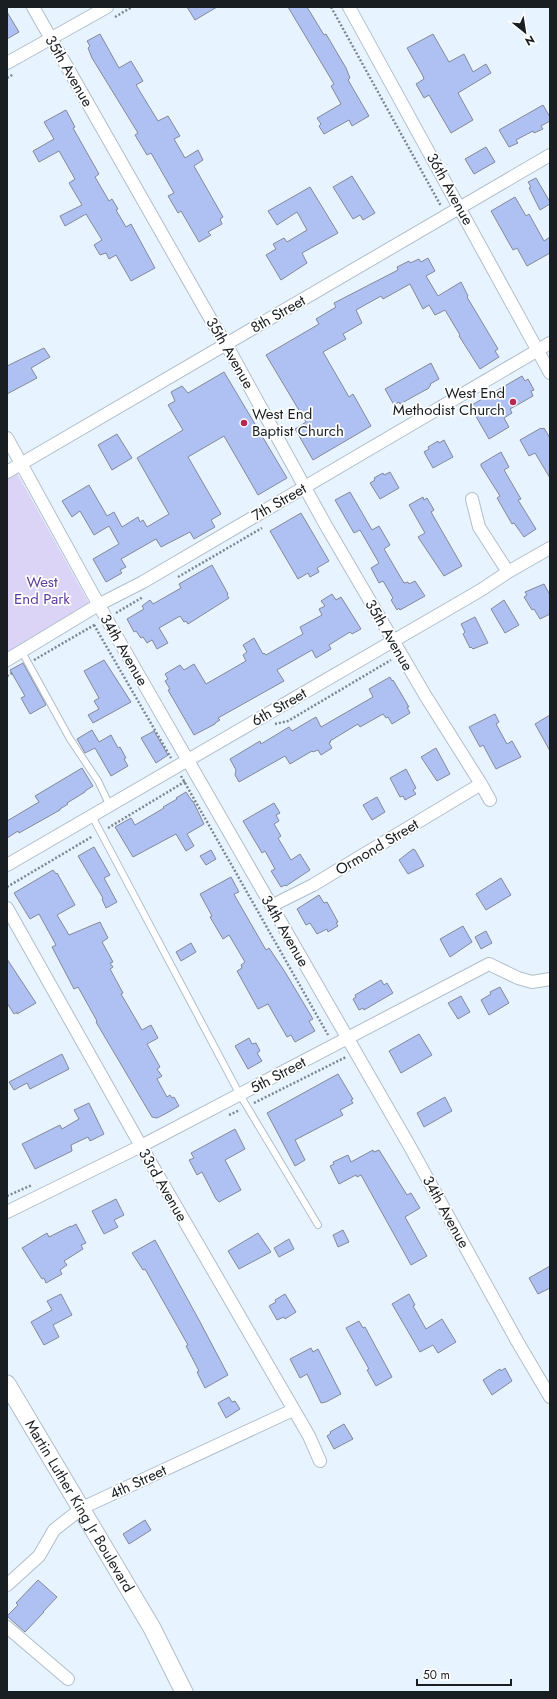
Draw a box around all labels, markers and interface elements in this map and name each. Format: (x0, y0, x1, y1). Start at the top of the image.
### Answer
north arrow (505, 12, 545, 52)
street label: 35th Avenue (40, 31, 98, 111)
text: N (522, 32, 538, 50)
street label: 36th Avenue (421, 149, 479, 229)
street label: 8th Street (247, 289, 310, 339)
street label: 35th Avenue (201, 313, 259, 393)
place label: West End Methodist Church (393, 382, 505, 421)
marker: West End Methodist Church (508, 397, 518, 407)
place label: West End Baptist Church (252, 403, 344, 442)
marker: West End Baptist Church (239, 418, 249, 428)
street label: 7th Street (248, 477, 311, 526)
park label: West End Park (14, 571, 70, 610)
street label: 35th Avenue (360, 595, 418, 675)
street label: 34th Avenue (95, 610, 154, 690)
street label: 6th Street (247, 682, 311, 732)
street label: Ormond Street (331, 813, 423, 881)
street label: 34th Avenue (256, 891, 315, 971)
street label: 5th Street (246, 1051, 310, 1099)
street label: 33rd Avenue (133, 1144, 193, 1226)
street label: 34th Avenue (417, 1172, 475, 1252)
street label: Martin Luther King Jr Boulevard (20, 1416, 139, 1597)
street label: 4th Street (106, 1459, 170, 1505)
scale bar (417, 1661, 511, 1687)
text: 50 m (423, 1666, 450, 1684)

